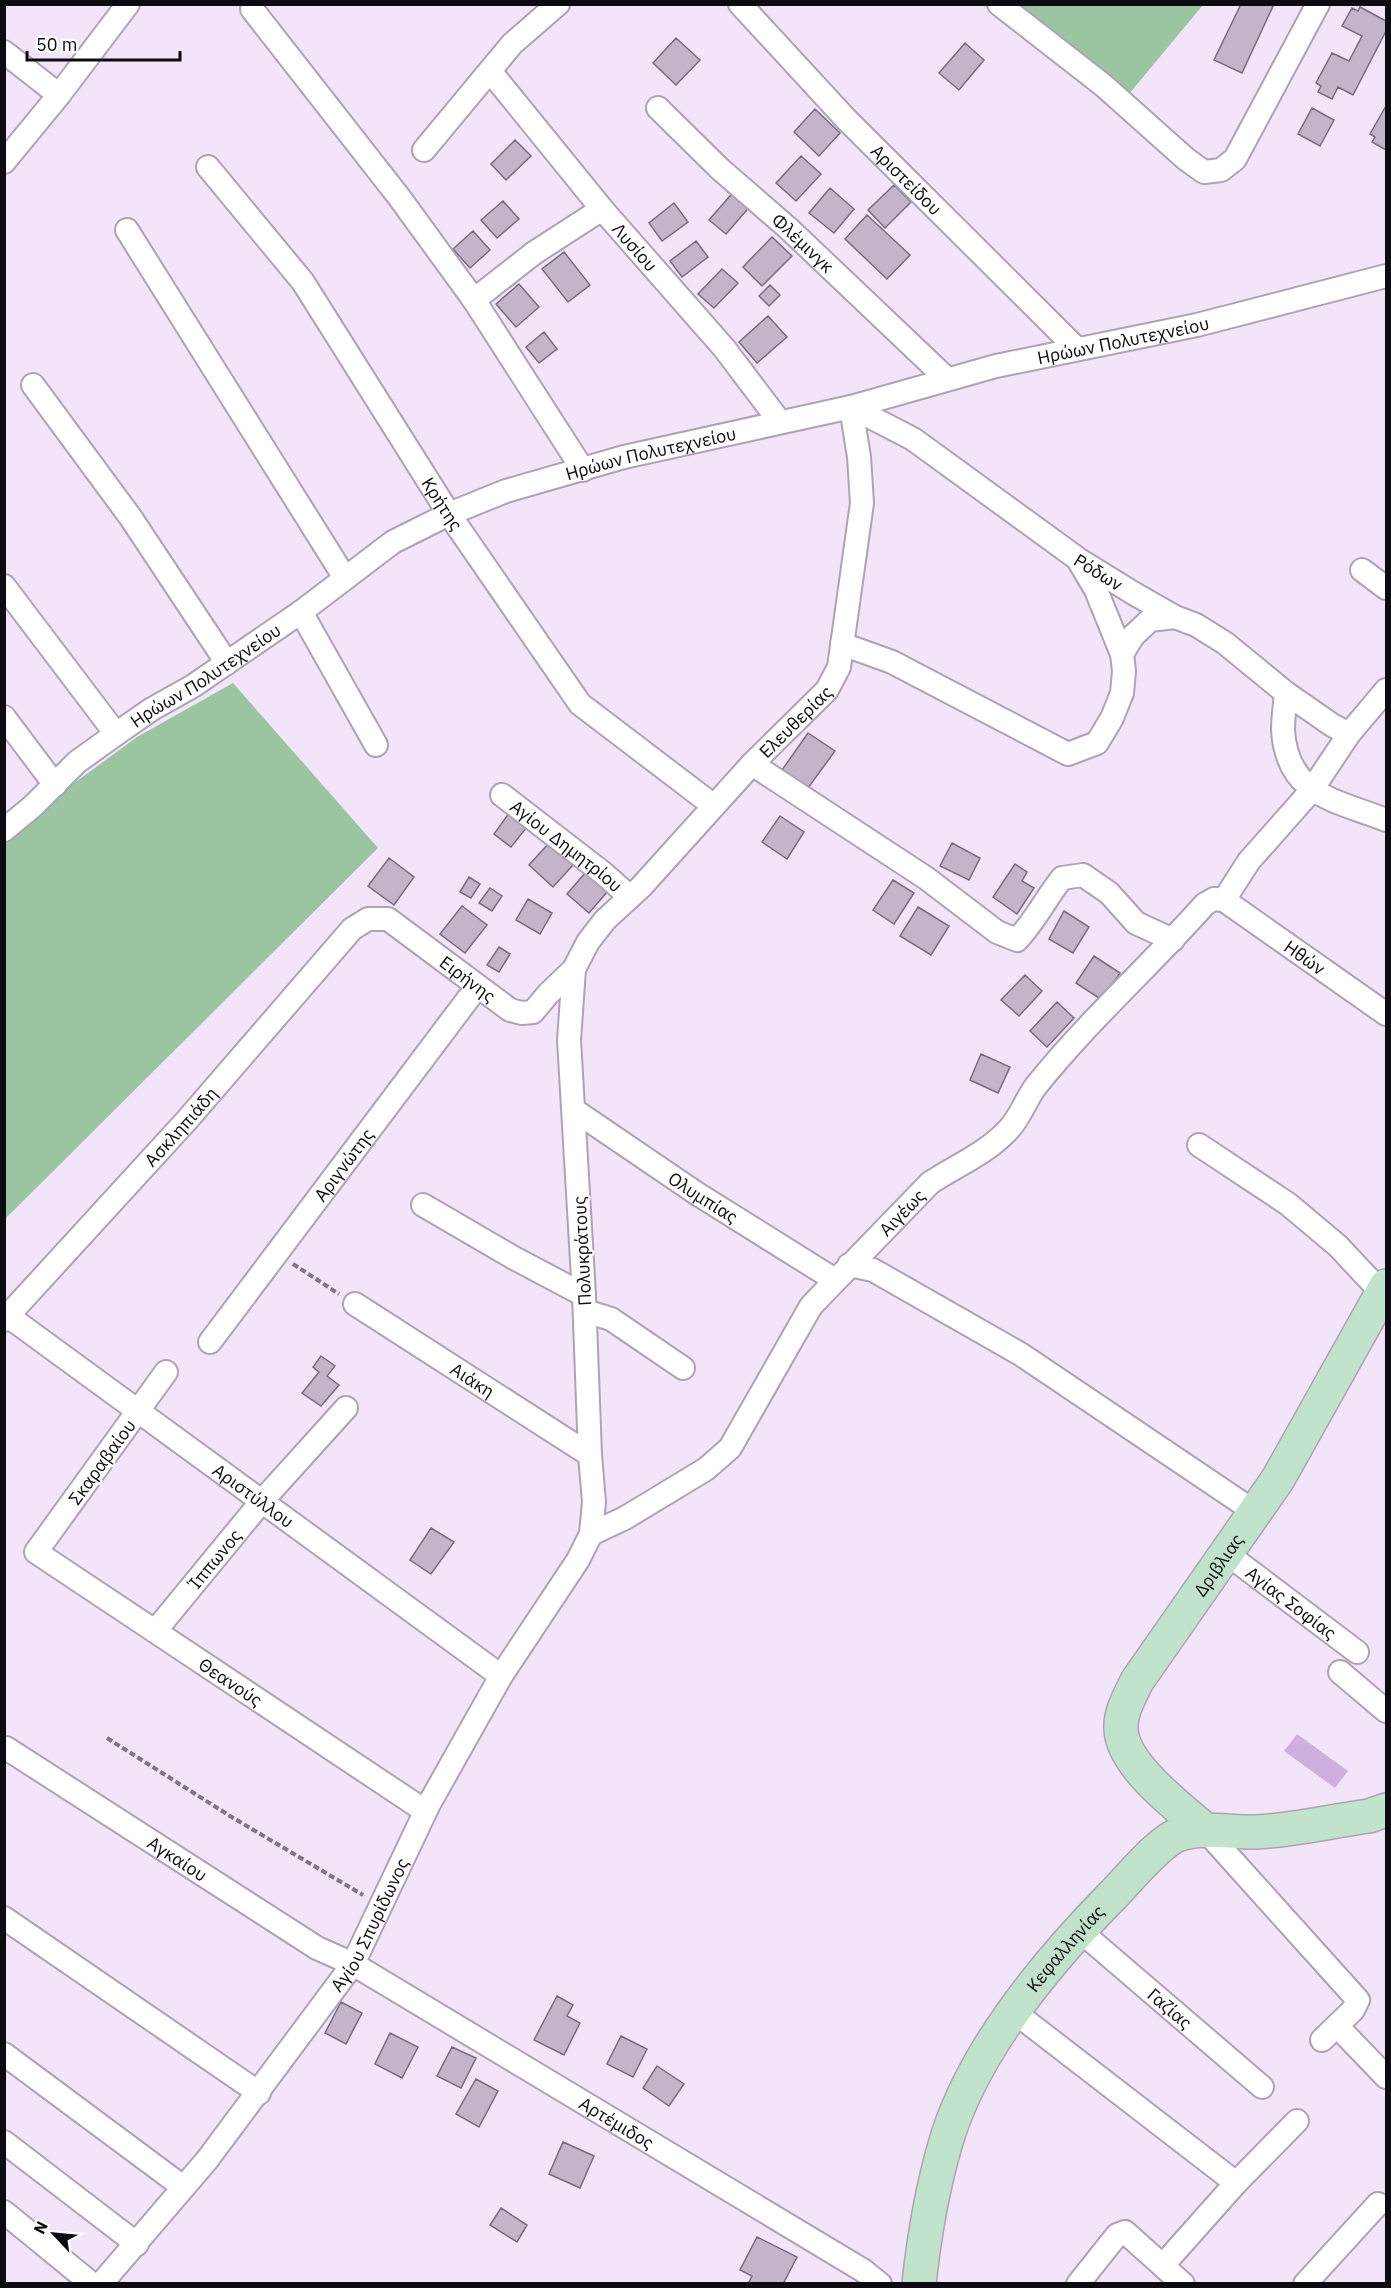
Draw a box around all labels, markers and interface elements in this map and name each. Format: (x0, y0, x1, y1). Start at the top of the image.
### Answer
scale bar (27, 24, 180, 62)
text: 50 m (36, 33, 78, 56)
street label: Αριστείδου (866, 139, 947, 220)
street label: Φλέμινγκ (767, 208, 839, 278)
street label: Λυσίου (608, 218, 663, 276)
street label: Ηρώων Πολυτεχνείου (1035, 311, 1212, 369)
street label: Ηρώων Πολυτεχνείου (563, 421, 738, 485)
street label: Κρήτης (417, 473, 468, 535)
street label: Ρόδων (1070, 548, 1127, 595)
street label: Ηρώων Πολυτεχνείου (126, 618, 285, 732)
street label: Ελευθερίας (754, 680, 837, 762)
street label: Αγίου Δημητρίου (506, 794, 627, 897)
street label: Ηθών (1280, 935, 1330, 979)
street label: Ειρήνης (435, 950, 501, 1007)
street label: Ασκληπιάδη (139, 1082, 222, 1171)
street label: Αριγνώτης (309, 1123, 379, 1206)
street label: Ολυμπίας (664, 1166, 743, 1228)
street label: Αιγέως (874, 1184, 930, 1241)
street label: Πολυκράτους (568, 1195, 596, 1306)
street label: Αιάκη (446, 1357, 499, 1402)
street label: Σκαραβαίου (63, 1415, 141, 1509)
street label: Αριστύλλου (208, 1458, 299, 1533)
street label: Ίππωνος (182, 1524, 246, 1595)
street label: Δριβλιας (1188, 1529, 1248, 1601)
street label: Αγίας Σοφίας (1242, 1561, 1342, 1644)
street label: Θεανούς (195, 1652, 267, 1711)
street label: Αγκαίου (143, 1831, 212, 1886)
street label: Αγίου Σπυρίδωνος (325, 1854, 413, 1996)
street label: Κεφαλληνίας (1021, 1899, 1109, 1996)
street label: Γαζίας (1143, 1983, 1197, 2034)
street label: Αρτέμιδος (575, 2091, 659, 2154)
north arrow (24, 2204, 84, 2264)
text: N (29, 2218, 52, 2237)

